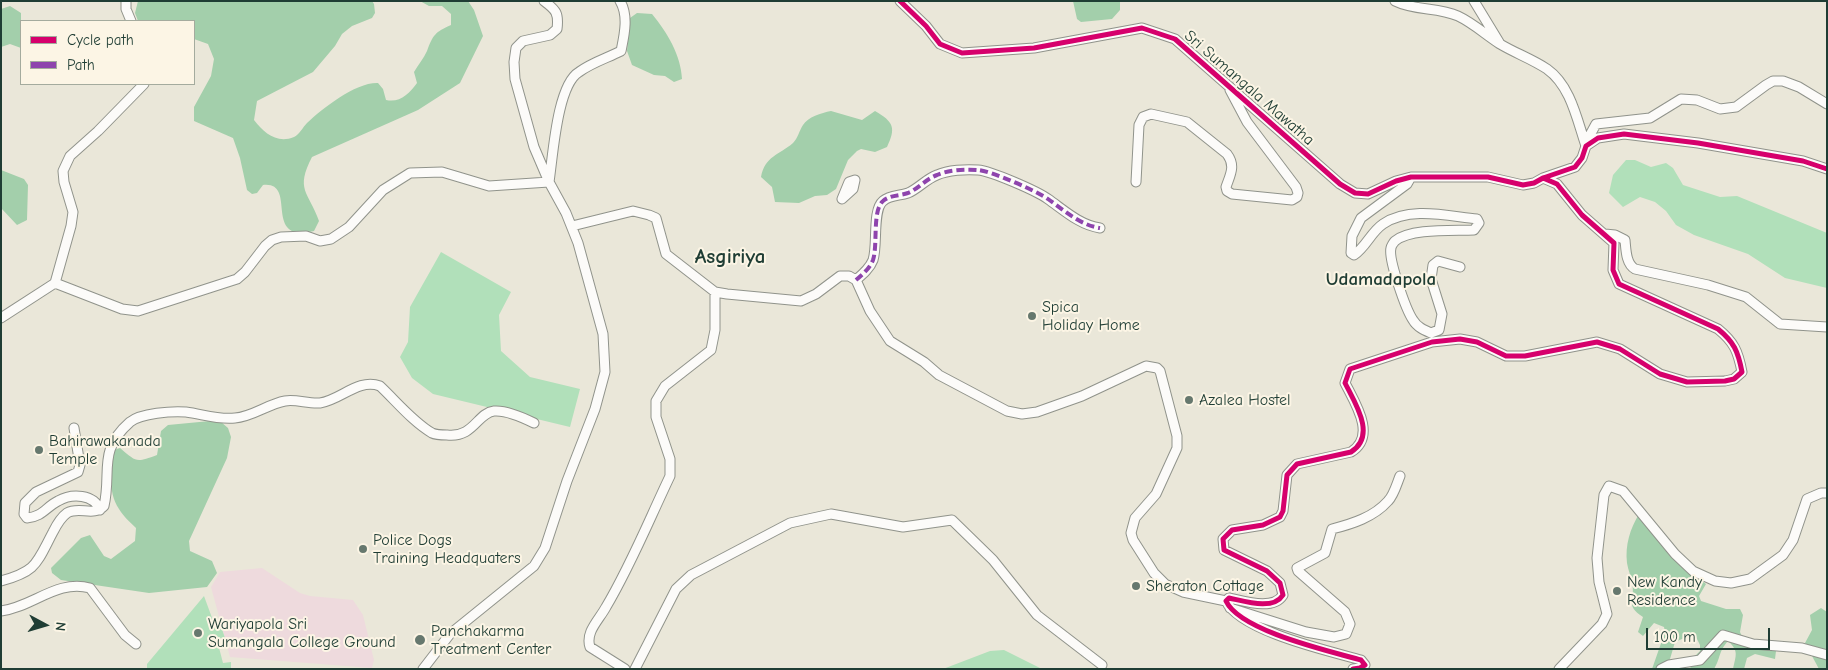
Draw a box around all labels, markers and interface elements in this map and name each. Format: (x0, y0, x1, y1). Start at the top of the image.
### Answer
legend (20, 20, 195, 85)
street label: Sri Sumangala Mawatha (1180, 26, 1318, 150)
text: Cycle path (67, 31, 134, 49)
text: Path (67, 56, 95, 74)
district label: Asgiriya (695, 244, 765, 270)
district label: Udamadapola (1326, 269, 1436, 291)
place label: Spica Holiday Home (1042, 297, 1140, 335)
marker: Spica Holiday Home (1026, 310, 1038, 322)
place label: Azalea Hostel (1199, 390, 1290, 410)
marker: Azalea Hostel (1183, 394, 1195, 406)
place label: Bahirawakanada Temple (49, 431, 161, 469)
marker: Bahirawakanada Temple (33, 444, 45, 456)
place label: Police Dogs Training Headquaters (373, 530, 521, 568)
marker: Police Dogs Training Headquaters (357, 543, 369, 555)
place label: New Kandy Residence (1627, 572, 1702, 610)
place label: Sheraton Cottage (1146, 576, 1264, 596)
marker: Sheraton Cottage (1130, 580, 1142, 592)
marker: New Kandy Residence (1611, 585, 1623, 597)
north arrow (20, 600, 70, 650)
place label: Wariyapola Sri Sumangala College Ground (208, 614, 396, 652)
scale bar (1648, 618, 1772, 650)
text: N (51, 621, 69, 632)
place label: Panchakarma Treatment Center (431, 621, 551, 659)
marker: Wariyapola Sri Sumangala College Ground (192, 627, 204, 639)
text: 100 m (1654, 628, 1696, 646)
marker: Panchakarma Treatment Center (413, 633, 427, 647)

